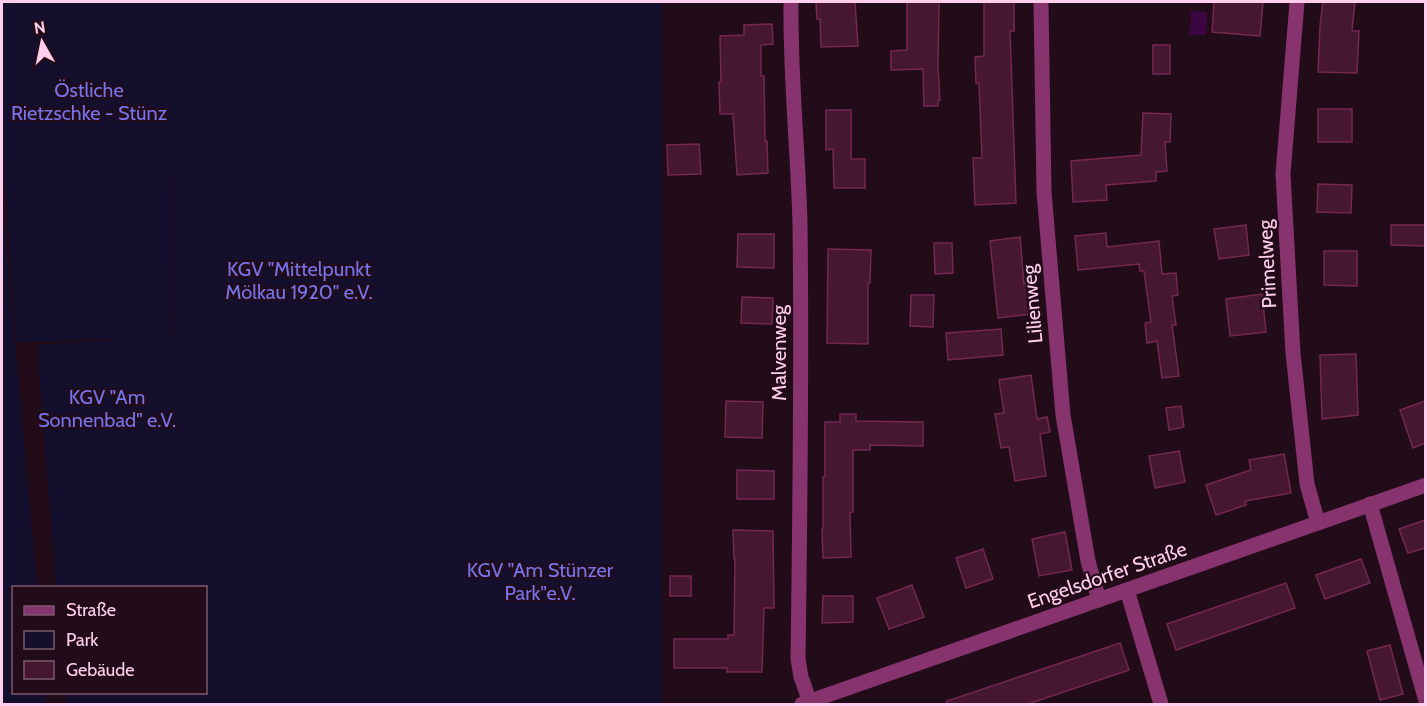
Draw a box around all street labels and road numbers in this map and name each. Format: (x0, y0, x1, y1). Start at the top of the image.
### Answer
street label: Primelweg (1253, 218, 1281, 309)
street label: Lilienweg (1017, 263, 1047, 344)
street label: Malvenweg (767, 304, 791, 401)
street label: Engelsdorfer Straße (1024, 537, 1190, 613)

